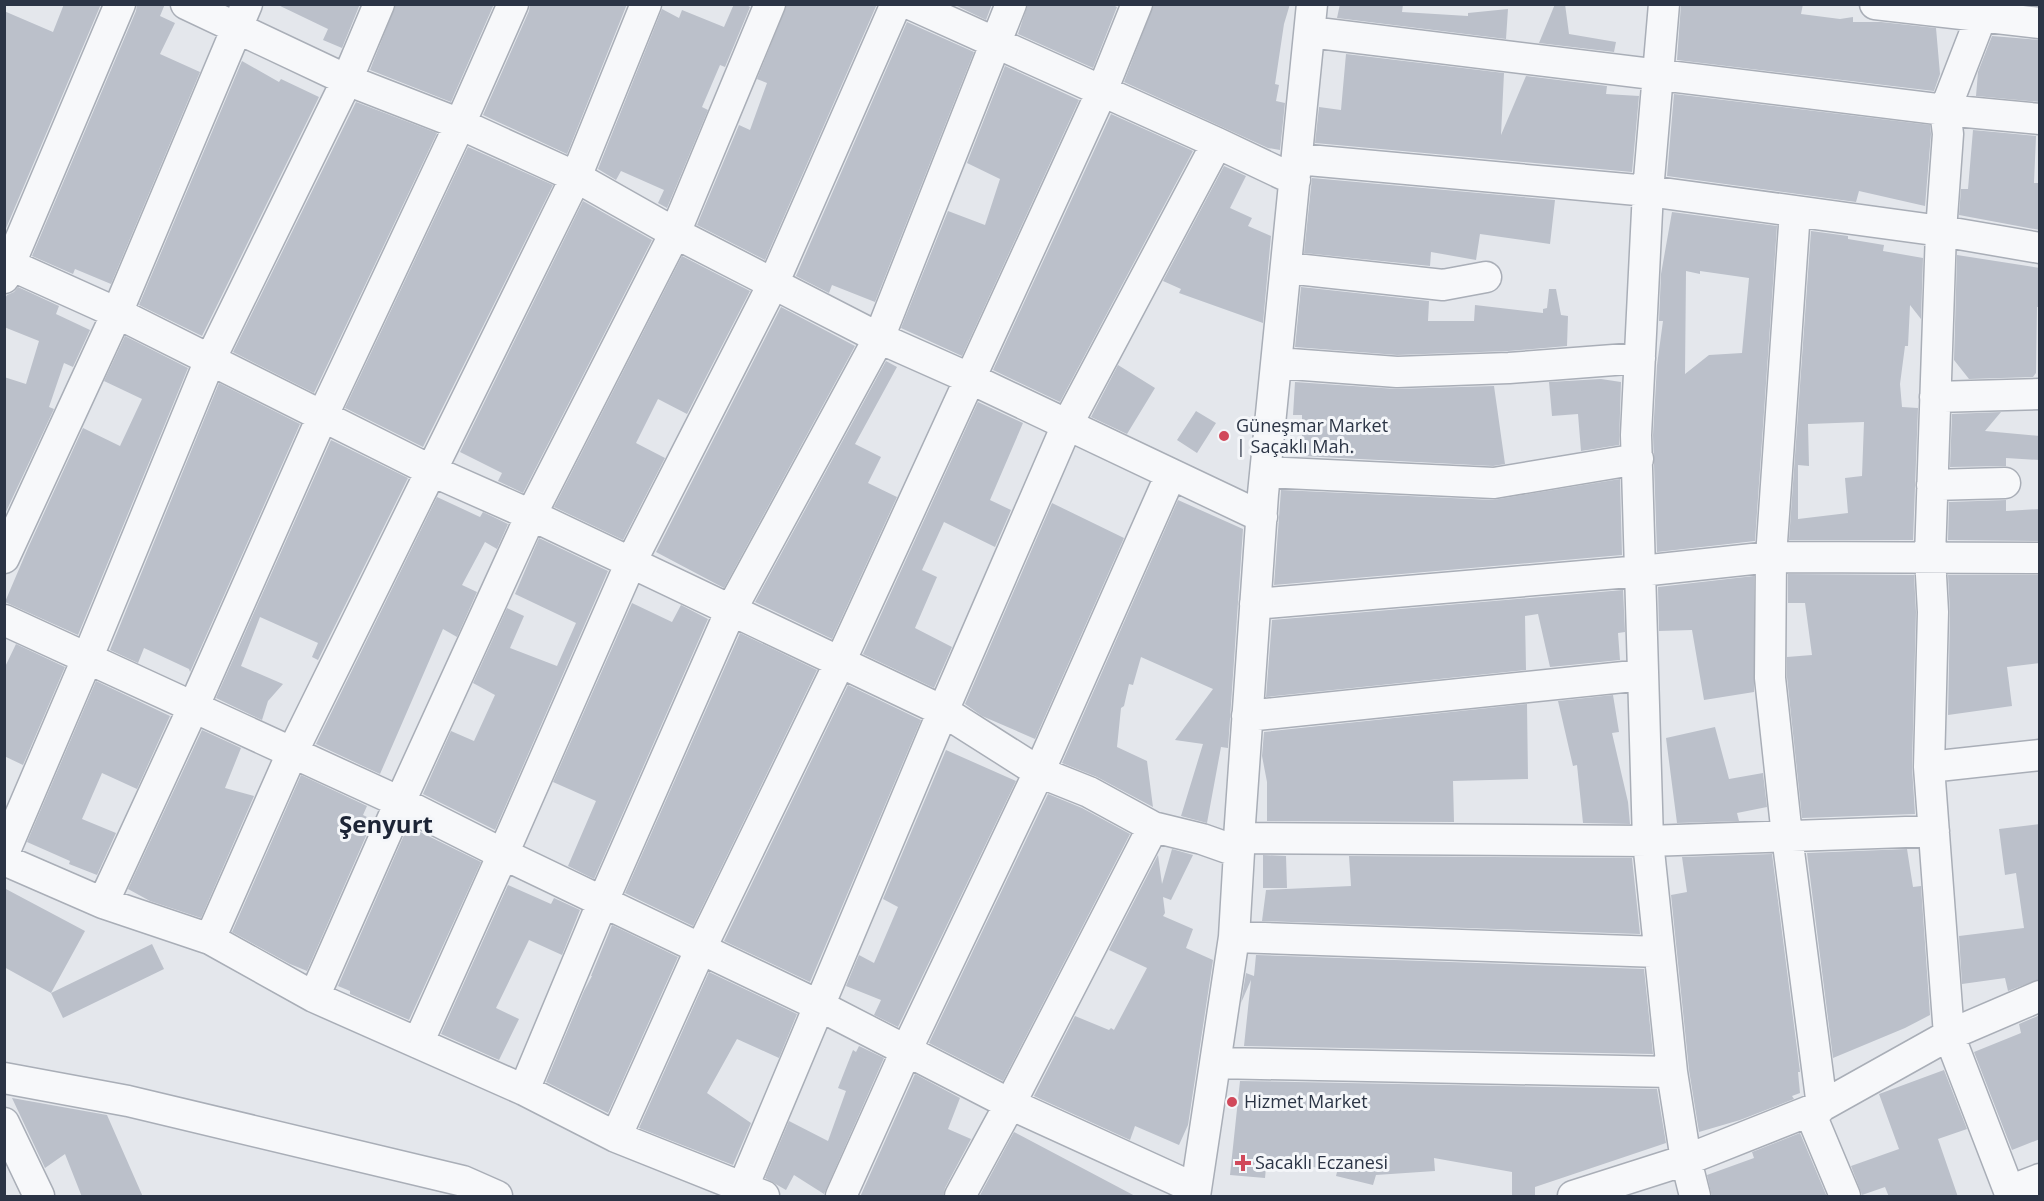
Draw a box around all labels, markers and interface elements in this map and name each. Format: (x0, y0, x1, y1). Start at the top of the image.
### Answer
place label: Güneşmar Market | Saçaklı Mah. (1236, 413, 1388, 458)
marker: Güneşmar Market | Saçaklı Mah. (1217, 429, 1231, 443)
district label: Şenyurt (339, 807, 433, 840)
place label: Hizmet Market (1244, 1089, 1368, 1113)
marker: Hizmet Market (1225, 1095, 1239, 1109)
place label: Sacaklı Eczanesi (1255, 1150, 1388, 1174)
marker: Sacaklı Eczanesi (1236, 1156, 1250, 1170)

